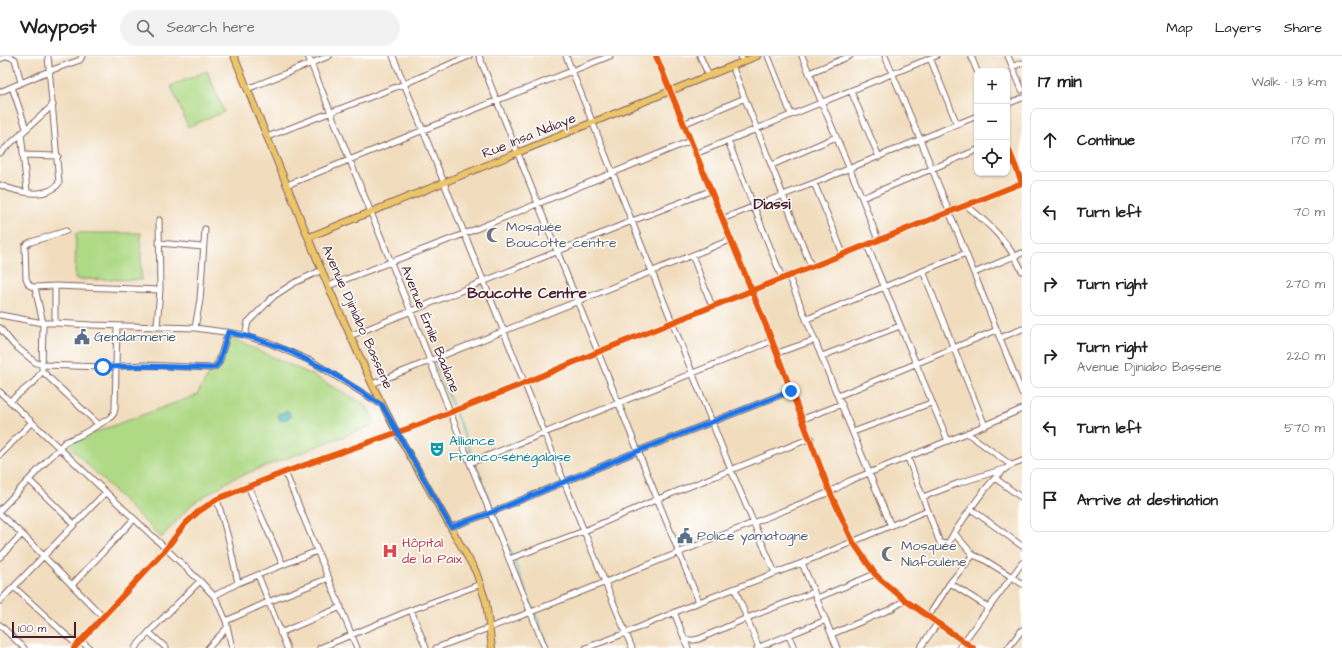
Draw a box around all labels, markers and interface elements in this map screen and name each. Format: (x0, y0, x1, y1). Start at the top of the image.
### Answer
search box (120, 10, 400, 46)
text: Waypost (20, 14, 96, 41)
icon: search (134, 17, 156, 39)
text: Search here (166, 17, 255, 38)
text: Map (1166, 18, 1193, 38)
text: Layers (1215, 18, 1262, 38)
text: Share (1284, 18, 1322, 38)
map controls (974, 68, 1010, 176)
button: + (974, 68, 1010, 104)
text: 17 min (1038, 70, 1082, 94)
text: Walk · 1.3 km (1251, 73, 1326, 91)
button: − (974, 104, 1010, 140)
street label: Rue Insa Ndiaye (479, 108, 579, 164)
icon: ahead (1039, 129, 1061, 151)
text: Continue (1077, 130, 1135, 151)
text: 170 m (1292, 131, 1325, 149)
button: locate (974, 140, 1010, 176)
district label: Diassi (754, 194, 791, 215)
icon: left (1039, 201, 1061, 223)
text: Turn left (1077, 202, 1141, 223)
text: 70 m (1293, 203, 1325, 221)
place label: Mosquée Boucotte centre (506, 217, 617, 253)
mosque icon: Mosquée Boucotte centre (485, 226, 503, 244)
street label: Avenue Djiniabo Bassene (316, 242, 398, 393)
street label: Avenue Émile Badiane (395, 262, 465, 396)
icon: right (1039, 273, 1061, 295)
text: Turn right (1077, 274, 1148, 295)
text: 270 m (1286, 275, 1325, 293)
district label: Boucotte Centre (467, 283, 587, 304)
place label: Gendarmerie (94, 327, 177, 347)
public building icon: Gendarmerie (73, 328, 91, 346)
text: Turn right (1077, 337, 1148, 358)
icon: right (1039, 345, 1061, 367)
text: 220 m (1287, 347, 1325, 365)
route start (94, 358, 112, 376)
text: Avenue Djiniabo Bassene (1077, 358, 1222, 376)
route end (782, 382, 800, 400)
icon: left (1039, 417, 1061, 439)
text: Turn left (1077, 418, 1141, 439)
text: 570 m (1284, 419, 1325, 437)
place label: Alliance Franco-sénégalaise (449, 431, 572, 467)
theatre icon: Alliance Franco-sénégalaise (428, 440, 446, 458)
icon: arrive (1039, 489, 1061, 511)
text: Arrive at destination (1077, 490, 1218, 511)
place label: Police yamatogne (697, 526, 809, 546)
public building icon: Police yamatogne (676, 527, 694, 545)
place label: Hôpital de la Paix (402, 533, 462, 569)
place label: Mosquée Niafoulène (901, 536, 967, 572)
hospital icon: Hôpital de la Paix (381, 542, 399, 560)
mosque icon: Mosquée Niafoulène (880, 545, 898, 563)
scale bar (12, 620, 76, 639)
text: 100 m (18, 621, 46, 636)

